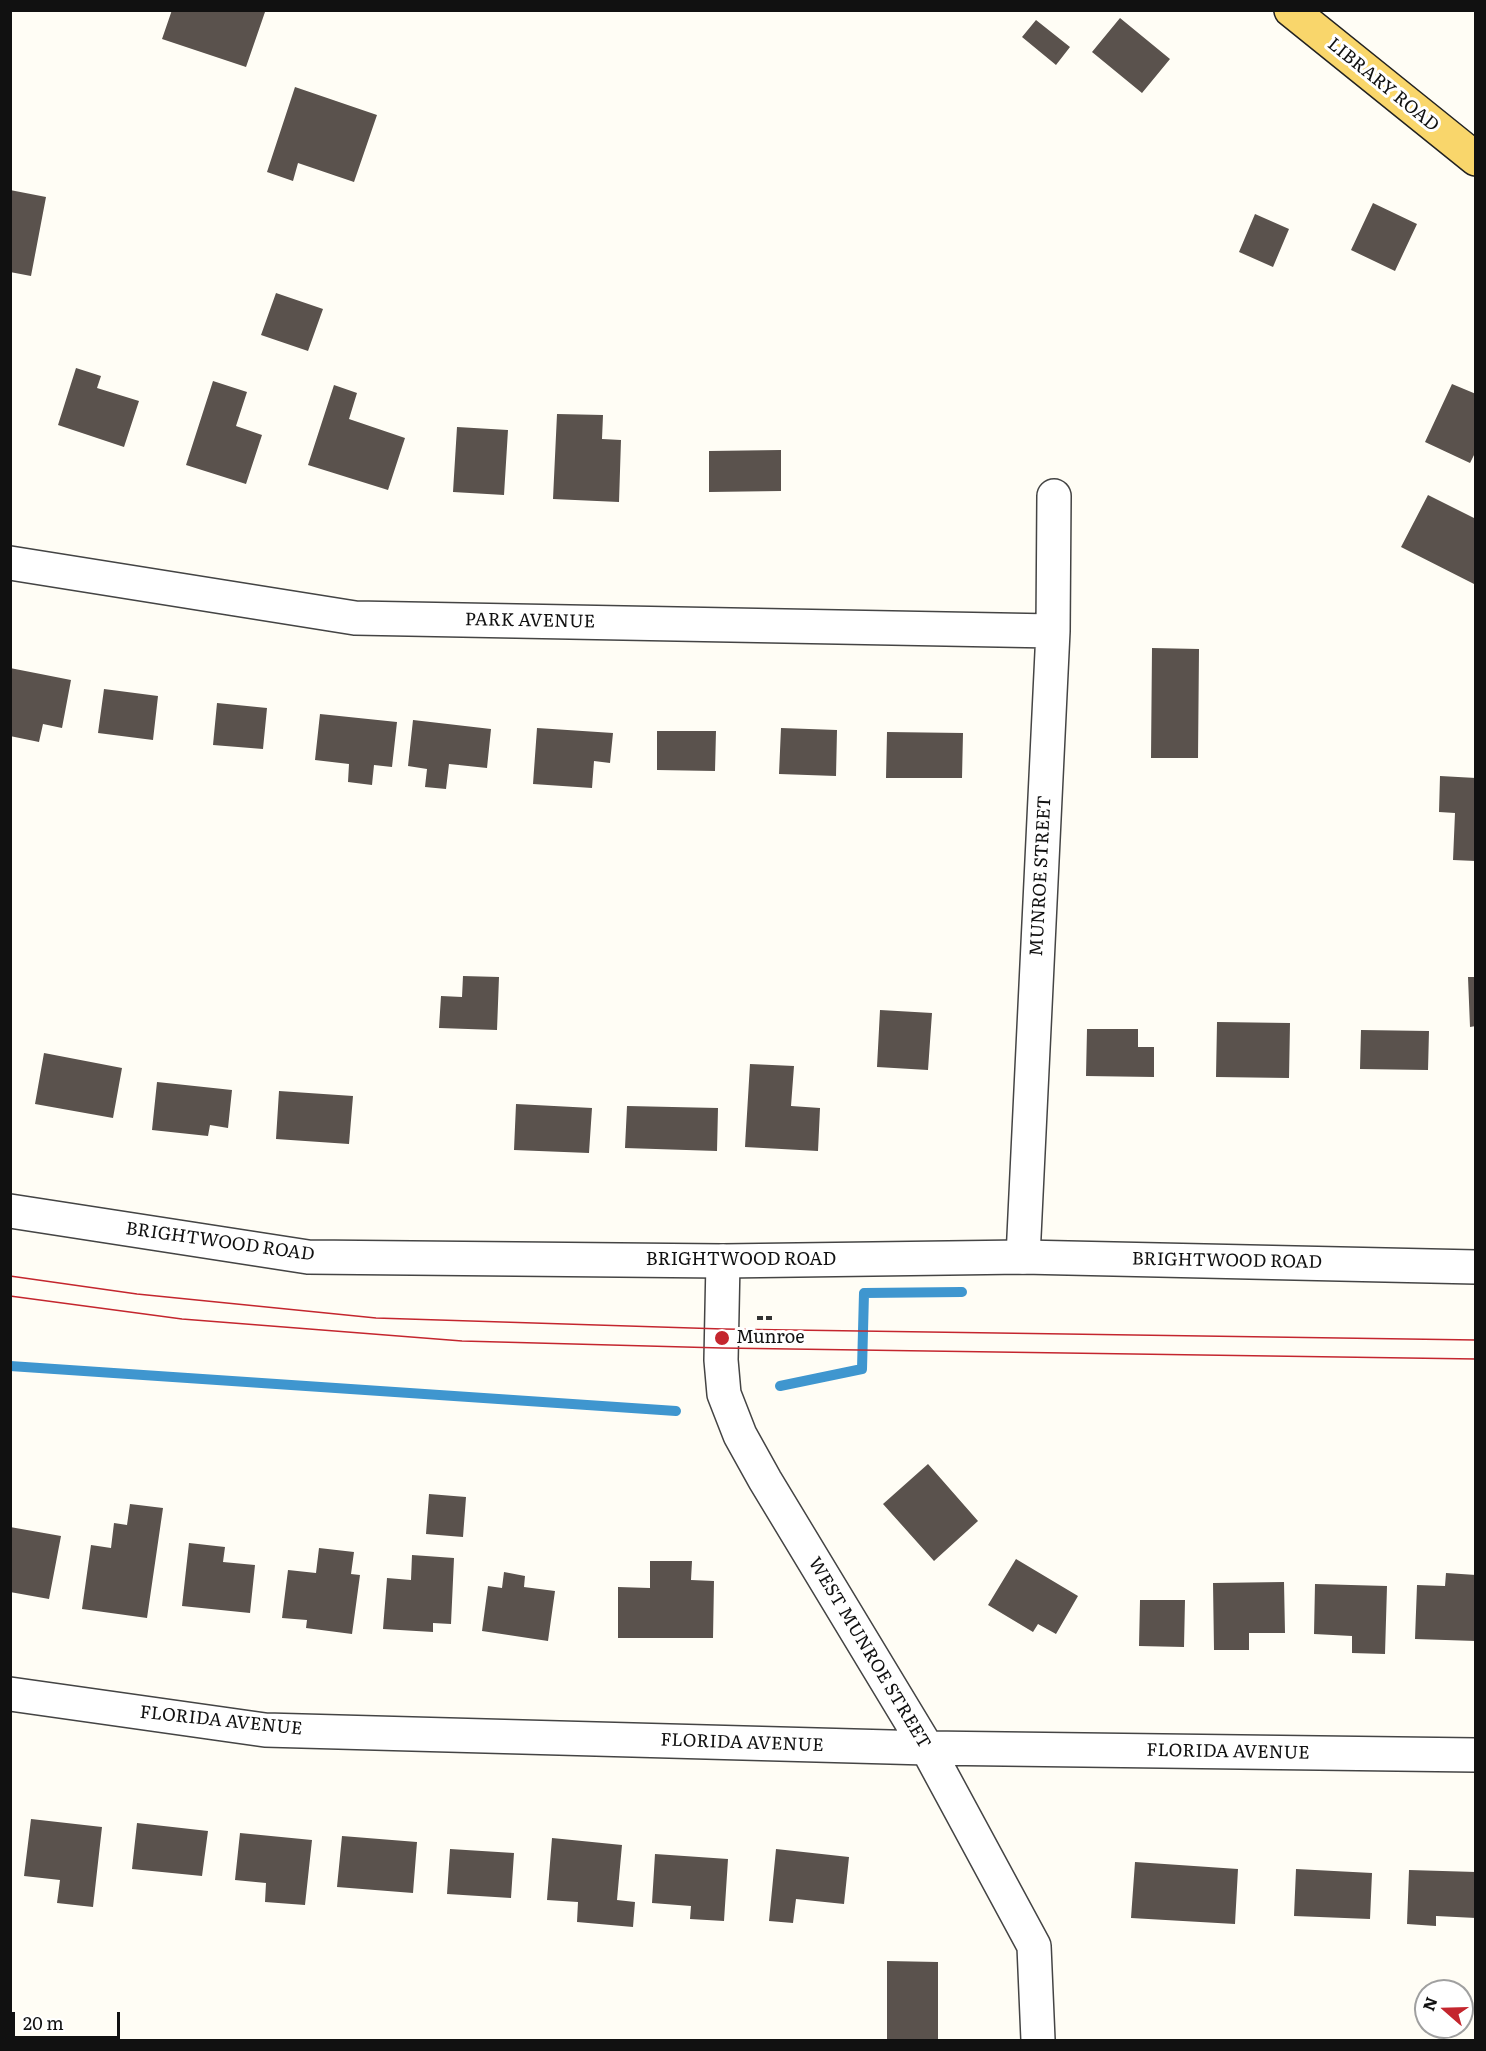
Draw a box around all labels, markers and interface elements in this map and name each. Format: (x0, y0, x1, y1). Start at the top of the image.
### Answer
street label: LIBRARY ROAD (1323, 33, 1443, 137)
street label: PARK AVENUE (465, 609, 595, 633)
street label: MUNROE STREET (1026, 795, 1056, 957)
street label: BRIGHTWOOD ROAD (124, 1218, 316, 1266)
street label: BRIGHTWOOD ROAD (646, 1249, 836, 1271)
street label: BRIGHTWOOD ROAD (1132, 1249, 1322, 1273)
place label: Munroe (736, 1327, 805, 1349)
marker: Munroe (713, 1329, 731, 1347)
street label: WEST MUNROE STREET (803, 1553, 935, 1753)
street label: FLORIDA AVENUE (139, 1702, 303, 1740)
street label: FLORIDA AVENUE (660, 1729, 824, 1757)
street label: FLORIDA AVENUE (1146, 1740, 1310, 1764)
north arrow (1414, 1979, 1474, 2039)
text: N (1415, 1993, 1443, 2014)
scale bar (15, 2000, 123, 2038)
text: 20 m (23, 2009, 64, 2036)

